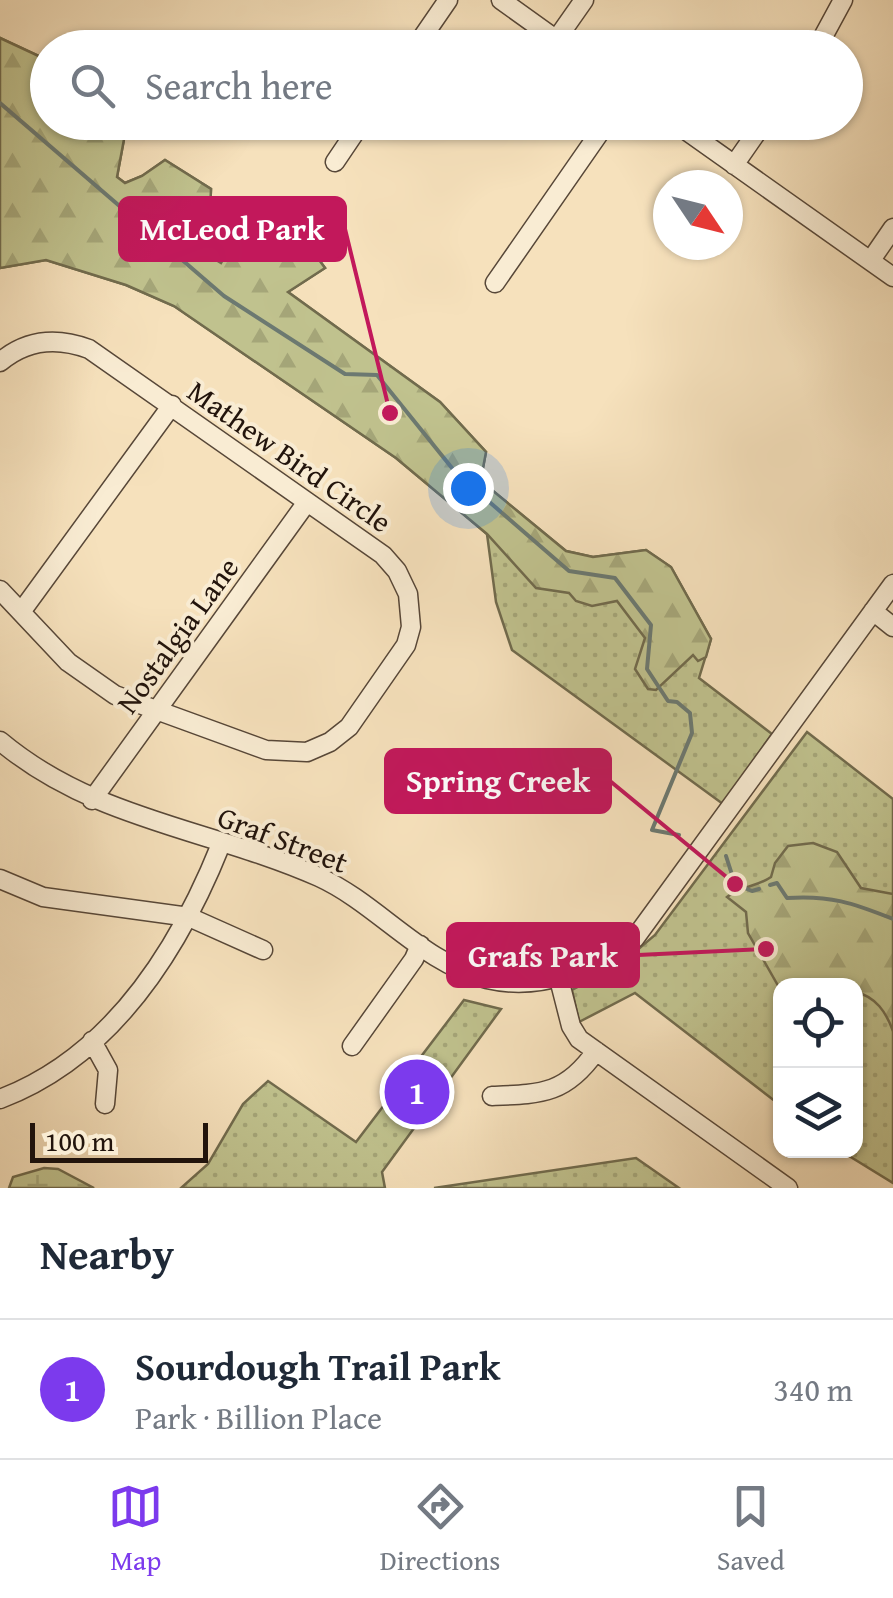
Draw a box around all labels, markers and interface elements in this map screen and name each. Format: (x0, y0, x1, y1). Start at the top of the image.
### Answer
search box (30, 30, 863, 140)
text: Search here (145, 57, 333, 113)
icon: search (65, 58, 120, 113)
north arrow (653, 170, 743, 260)
callout: McLeod Park (120, 198, 345, 260)
text: McLeod Park (140, 205, 325, 252)
street label: Mathew Bird Circle (179, 369, 401, 543)
your location (443, 463, 494, 514)
street label: Nostalgia Lane (105, 548, 249, 722)
callout: Spring Creek (386, 750, 610, 812)
text: Spring Creek (406, 757, 591, 804)
street label: Graf Street (212, 794, 355, 884)
callout: Grafs Park (448, 924, 638, 986)
text: Grafs Park (468, 932, 619, 979)
map controls (773, 978, 863, 1158)
button: locate (773, 978, 863, 1068)
pin: 1 (384, 1054, 450, 1130)
button: layers (773, 1068, 863, 1158)
scale bar (30, 1118, 208, 1162)
text: 100 m (45, 1120, 114, 1161)
text: Nearby (40, 1223, 174, 1284)
text: Sourdough Trail Park (135, 1338, 500, 1394)
text: 1 (64, 1366, 81, 1413)
text: 340 m (774, 1366, 853, 1413)
text: Park · Billion Place (135, 1394, 382, 1441)
tab: Map (108, 1479, 163, 1580)
tab: Directions (380, 1479, 500, 1580)
tab: Saved (717, 1479, 785, 1580)

